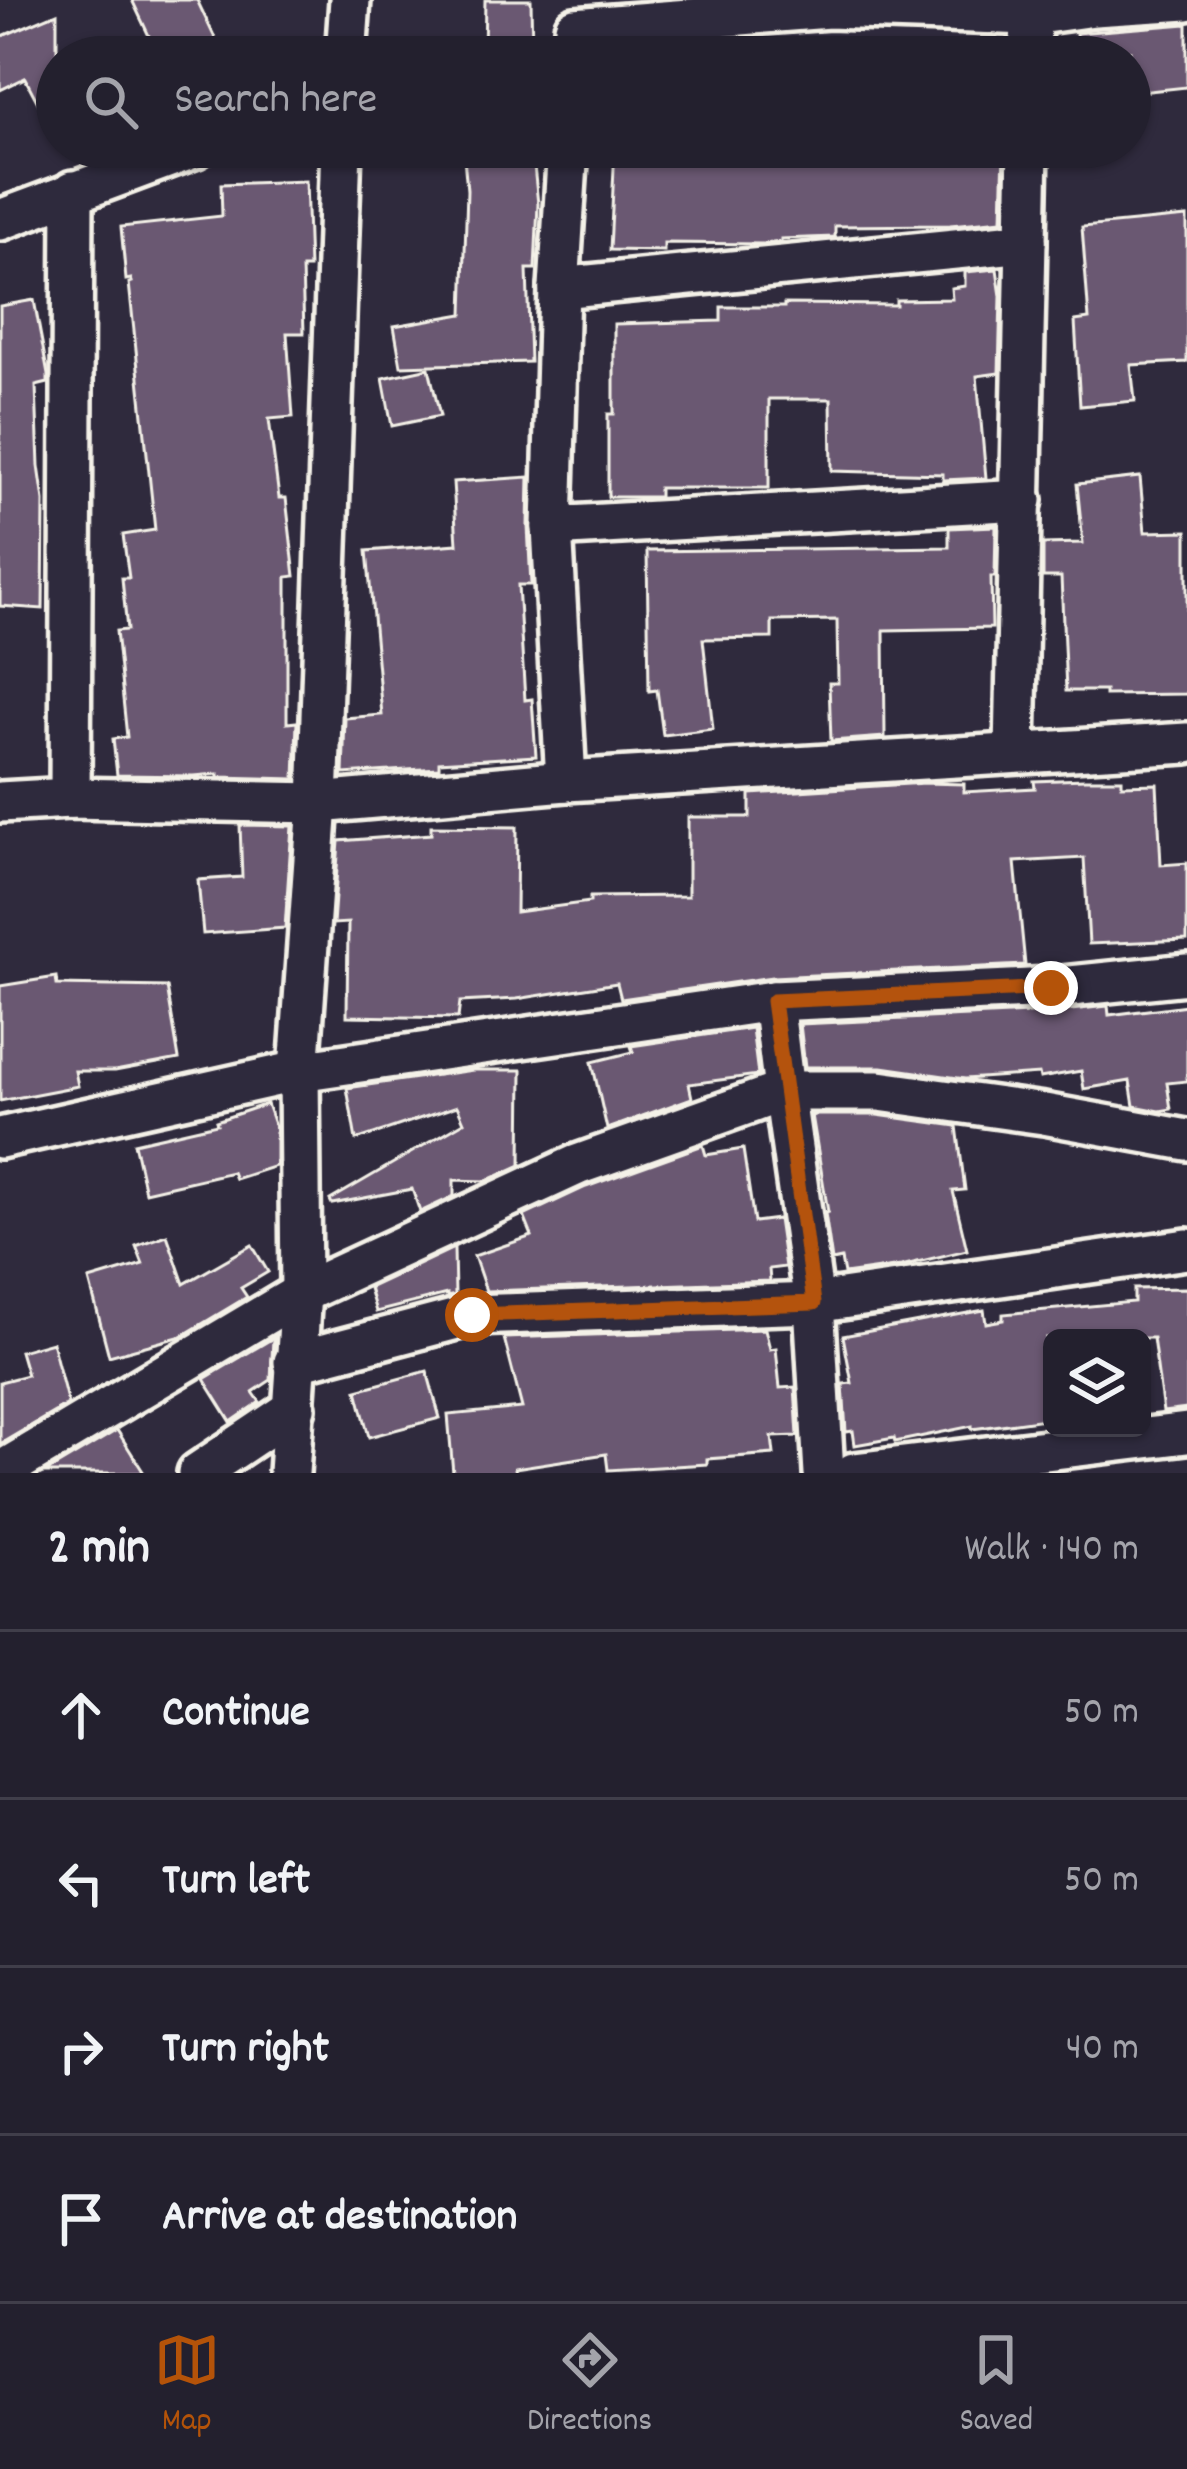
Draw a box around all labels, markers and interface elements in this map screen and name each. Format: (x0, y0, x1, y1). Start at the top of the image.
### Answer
search box (36, 36, 1151, 168)
icon: search (78, 69, 144, 135)
text: Search here (174, 70, 377, 134)
route end (1024, 961, 1078, 1015)
route start (445, 1288, 499, 1342)
map controls (1043, 1329, 1151, 1437)
button: layers (1043, 1329, 1151, 1437)
text: 2 min (48, 1515, 150, 1587)
text: Walk · 140 m (965, 1524, 1139, 1579)
icon: ahead (48, 1682, 114, 1748)
text: Continue (162, 1683, 310, 1747)
text: 50 m (1064, 1687, 1139, 1742)
icon: left (48, 1850, 114, 1916)
text: Turn left (162, 1851, 310, 1915)
text: 50 m (1064, 1855, 1139, 1910)
icon: right (48, 2018, 114, 2084)
text: Turn right (162, 2019, 329, 2083)
text: 40 m (1066, 2023, 1139, 2078)
icon: arrive (48, 2186, 114, 2252)
text: Arrive at destination (162, 2187, 517, 2251)
tab: Map (154, 2327, 220, 2446)
tab: Directions (527, 2327, 652, 2446)
tab: Saved (960, 2327, 1033, 2446)

